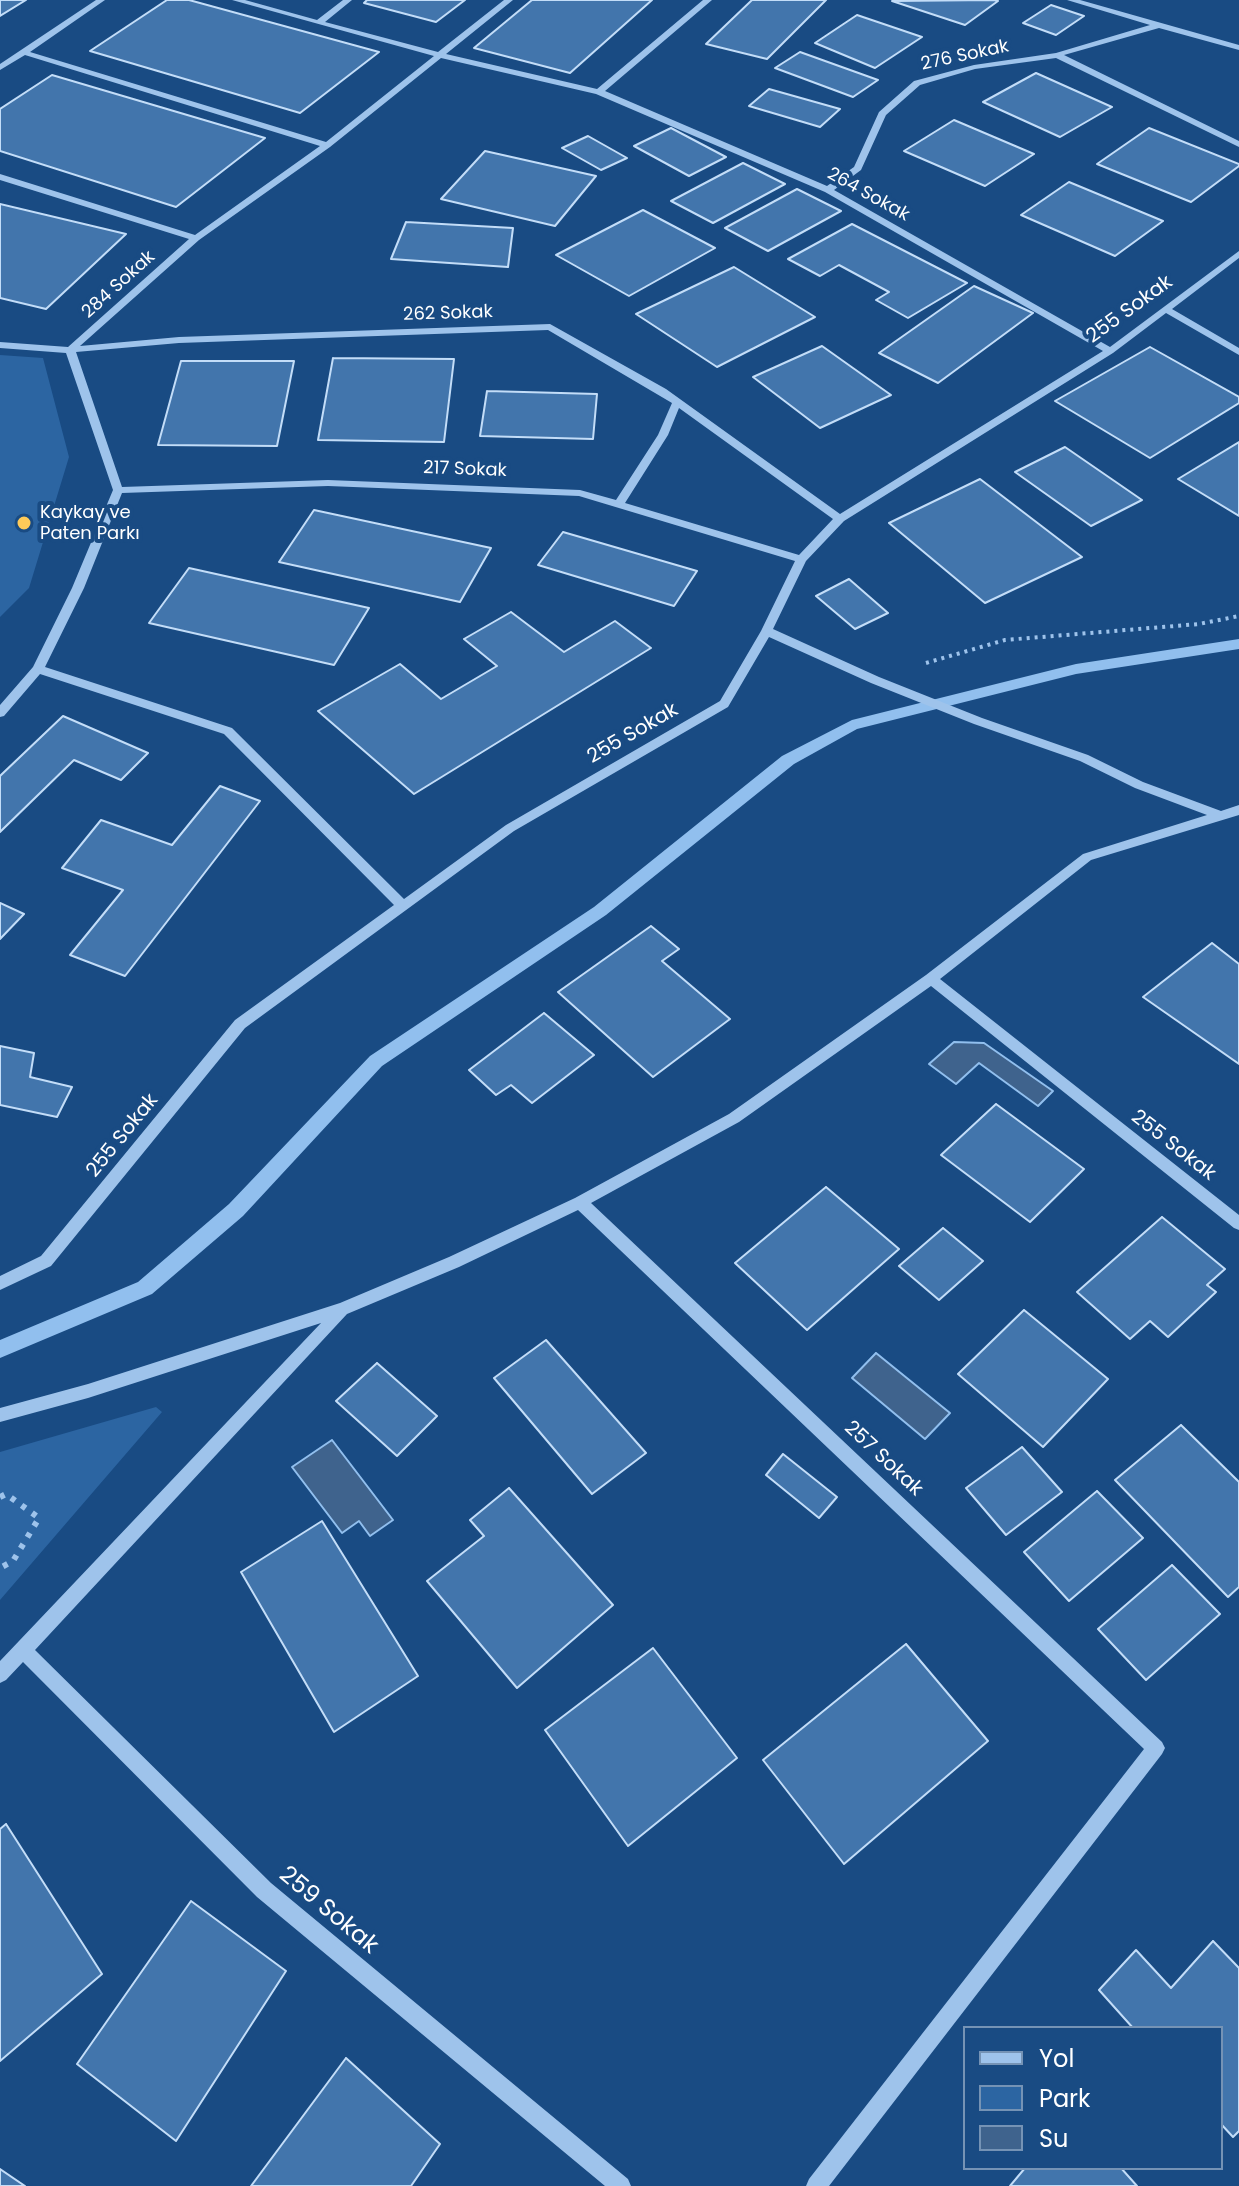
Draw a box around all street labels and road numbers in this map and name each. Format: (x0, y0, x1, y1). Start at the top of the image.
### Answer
street label: 276 Sokak (919, 36, 1011, 76)
street label: 264 Sokak (823, 164, 913, 226)
street label: 284 Sokak (78, 247, 160, 323)
street label: 255 Sokak (1082, 271, 1178, 349)
street label: 262 Sokak (403, 302, 493, 326)
street label: 217 Sokak (423, 458, 507, 482)
street label: 255 Sokak (583, 698, 683, 770)
street label: 255 Sokak (82, 1089, 164, 1183)
street label: 255 Sokak (1126, 1106, 1220, 1186)
street label: 257 Sokak (839, 1416, 927, 1502)
street label: 259 Sokak (272, 1861, 384, 1961)

